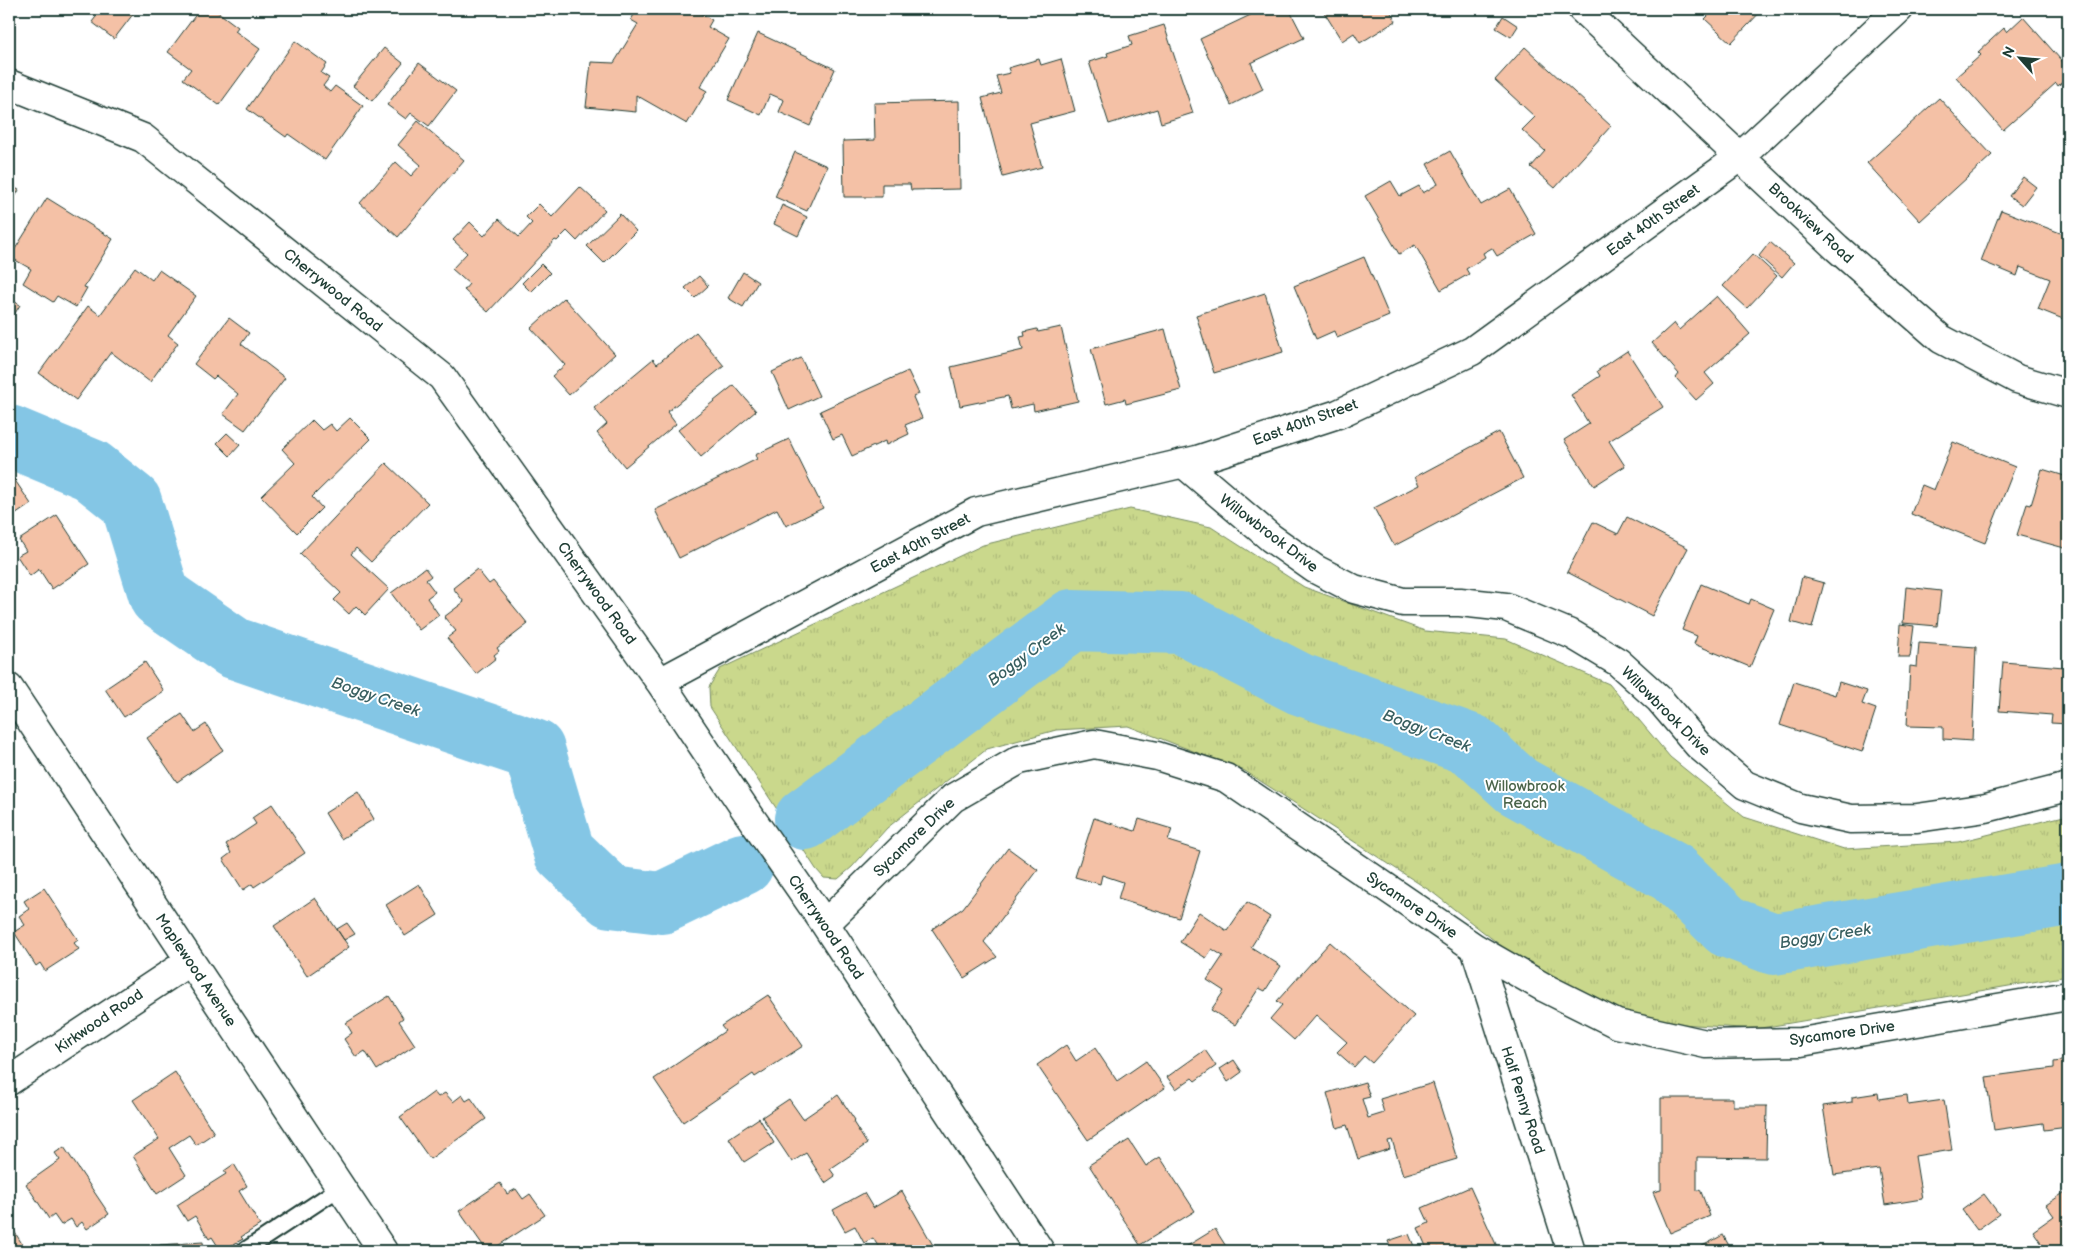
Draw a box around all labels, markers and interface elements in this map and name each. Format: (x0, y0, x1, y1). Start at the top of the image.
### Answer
north arrow (1994, 32, 2044, 82)
text: N (1999, 44, 2019, 61)
street label: Brookview Road (1764, 179, 1857, 268)
street label: East 40th Street (1603, 180, 1704, 261)
street label: Cherrywood Road (279, 245, 386, 336)
street label: East 40th Street (1250, 395, 1361, 450)
street label: Willowbrook Drive (1216, 490, 1322, 577)
street label: East 40th Street (867, 509, 974, 578)
street label: Cherrywood Road (553, 538, 640, 648)
water label: Boggy Creek (984, 619, 1070, 691)
street label: Willowbrook Drive (1617, 663, 1714, 760)
water label: Boggy Creek (329, 673, 423, 722)
water label: Boggy Creek (1380, 706, 1474, 757)
park label: Willowbrook Reach (1485, 777, 1565, 813)
street label: Sycamore Drive (870, 794, 959, 881)
street label: Sycamore Drive (1362, 868, 1461, 943)
street label: Cherrywood Road (784, 871, 868, 983)
street label: Maplewood Avenue (151, 910, 240, 1030)
water label: Boggy Creek (1778, 920, 1873, 953)
street label: Kirkwood Road (52, 985, 147, 1058)
street label: Sycamore Drive (1788, 1017, 1896, 1050)
street label: Half Penny Road (1496, 1044, 1549, 1156)

